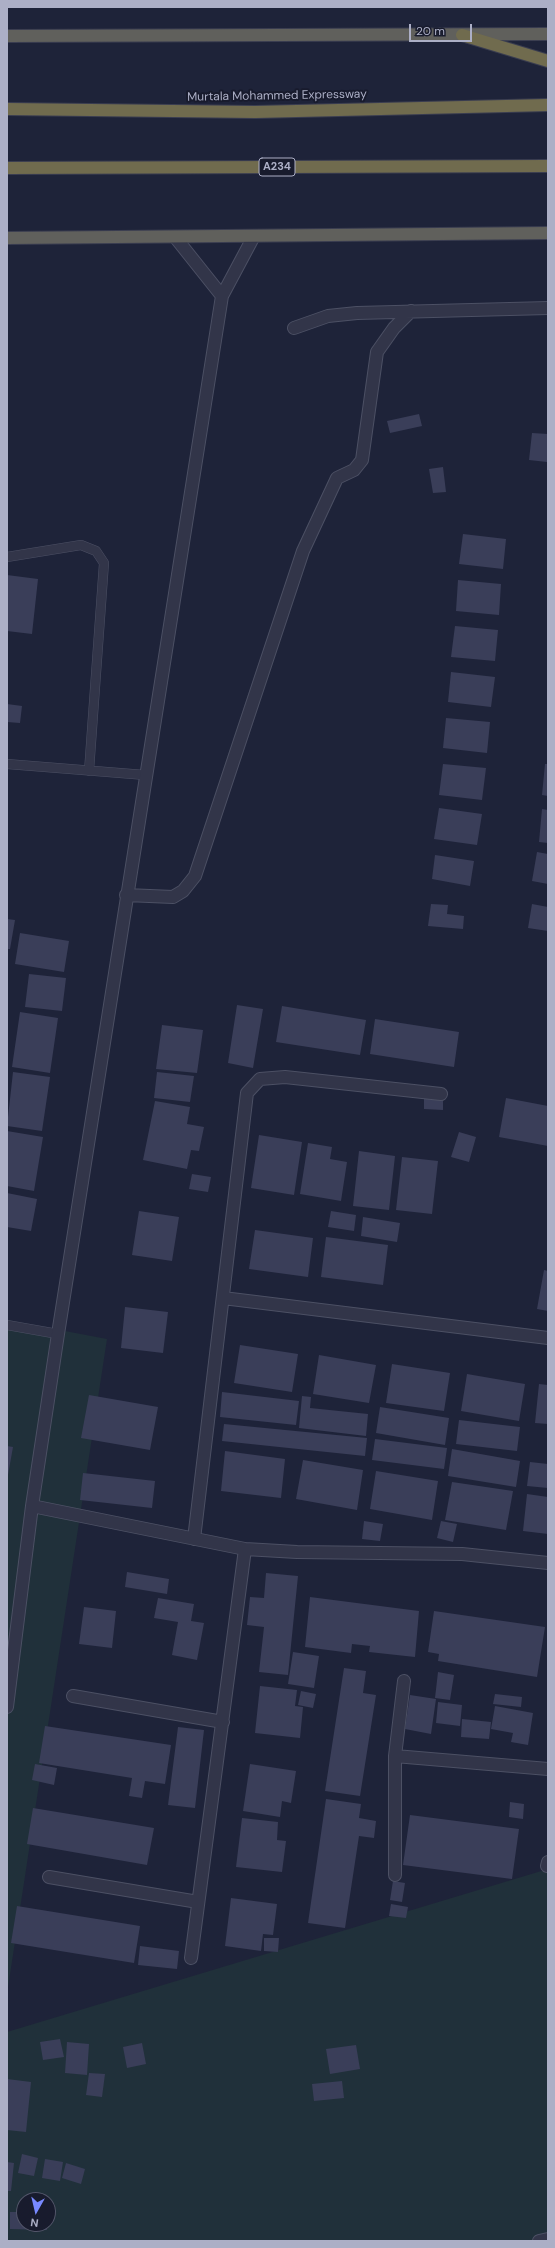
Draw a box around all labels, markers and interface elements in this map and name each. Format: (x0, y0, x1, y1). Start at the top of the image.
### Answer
scale bar (411, 16, 474, 42)
text: 20 m (416, 23, 445, 39)
street label: Murtala Mohammed Expressway (187, 87, 367, 105)
road number: A234 (259, 158, 295, 176)
north arrow (16, 2192, 56, 2232)
text: N (30, 2215, 39, 2230)

